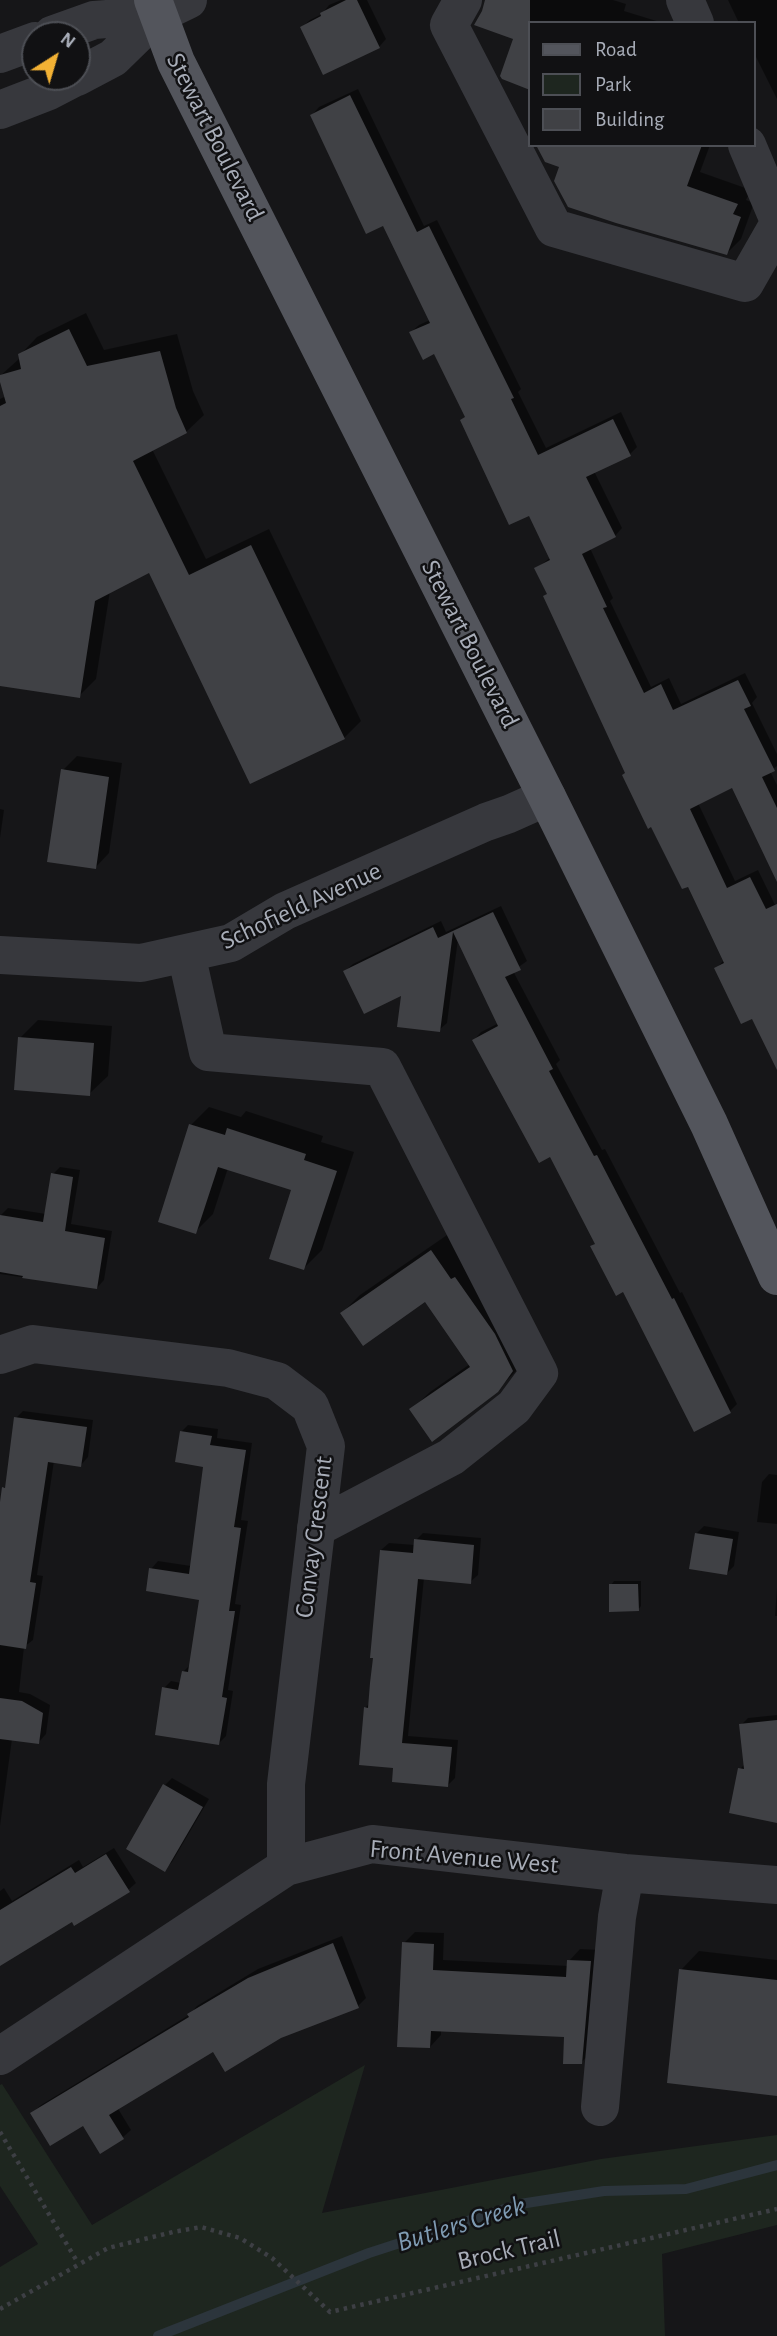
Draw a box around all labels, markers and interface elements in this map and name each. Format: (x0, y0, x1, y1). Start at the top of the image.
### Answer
north arrow (21, 21, 91, 91)
legend (528, 21, 756, 147)
text: N (57, 29, 79, 52)
text: Road (595, 39, 637, 60)
street label: Stewart Boulevard (159, 48, 271, 226)
text: Park (595, 74, 631, 95)
text: Building (595, 109, 664, 130)
street label: Stewart Boulevard (414, 555, 526, 733)
street label: Schofield Avenue (216, 855, 386, 957)
street label: Convay Crescent (289, 1454, 339, 1620)
street label: Front Avenue West (368, 1833, 560, 1881)
water label: Butlers Creek (393, 2188, 529, 2260)
street label: Brock Trail (454, 2223, 564, 2277)

